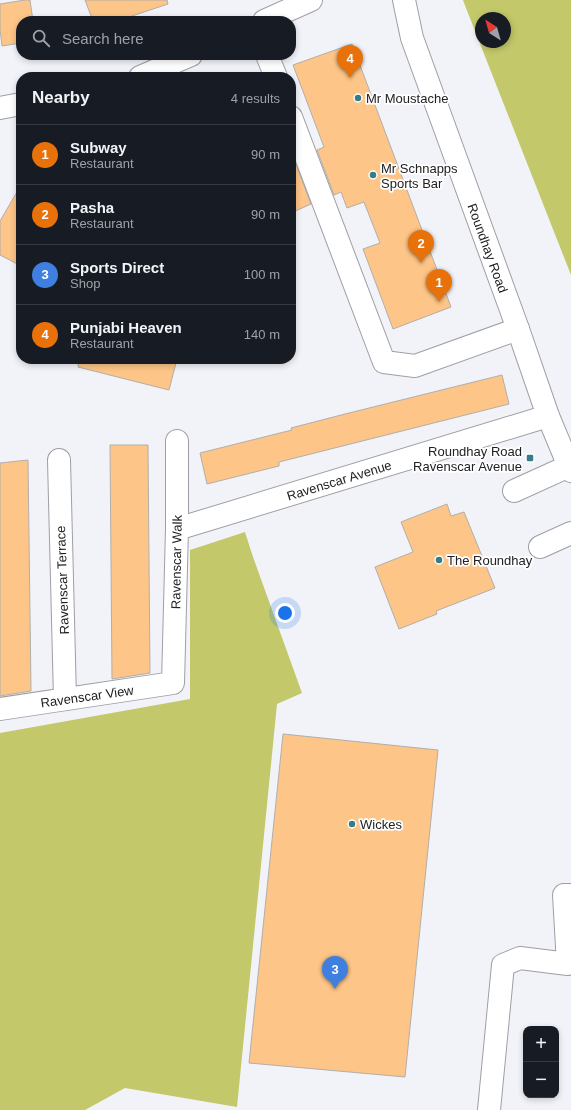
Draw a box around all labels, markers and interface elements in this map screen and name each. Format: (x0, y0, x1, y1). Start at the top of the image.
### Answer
north arrow (475, 12, 511, 48)
search box (16, 16, 296, 60)
icon: search (30, 27, 52, 49)
text: Search here (62, 30, 144, 47)
pin: 4 (337, 45, 363, 78)
text: Nearby (32, 88, 90, 107)
text: 4 results (231, 91, 280, 106)
place label: Mr Moustache (366, 91, 448, 106)
marker: Mr Moustache (353, 93, 363, 103)
text: Subway (70, 139, 127, 156)
text: 1 (41, 147, 49, 162)
text: 90 m (251, 147, 280, 162)
text: Restaurant (70, 156, 134, 171)
place label: Mr Schnapps Sports Bar (381, 161, 458, 191)
marker: Mr Schnapps Sports Bar (368, 170, 378, 180)
text: Pasha (70, 199, 114, 216)
street label: Roundhay Road (464, 201, 511, 295)
text: 2 (41, 207, 49, 222)
text: 90 m (251, 207, 280, 222)
text: Restaurant (70, 216, 134, 231)
pin: 2 (408, 230, 434, 263)
text: Sports Direct (70, 259, 164, 276)
text: 3 (41, 267, 49, 282)
text: 100 m (244, 267, 280, 282)
pin: 1 (426, 269, 452, 302)
text: Shop (70, 276, 100, 291)
text: Punjabi Heaven (70, 319, 182, 336)
text: 4 (41, 327, 49, 342)
text: 140 m (244, 327, 280, 342)
text: Restaurant (70, 336, 134, 351)
place label: Roundhay Road Ravenscar Avenue (413, 444, 522, 474)
marker: Roundhay Road Ravenscar Avenue (525, 453, 535, 463)
street label: Ravenscar Avenue (285, 457, 393, 504)
street label: Ravenscar Walk (168, 514, 185, 609)
street label: Ravenscar Terrace (53, 525, 72, 635)
place label: The Roundhay (447, 553, 533, 568)
marker: The Roundhay (434, 555, 444, 565)
your location (275, 603, 295, 623)
street label: Ravenscar View (40, 682, 135, 710)
place label: Wickes (360, 817, 402, 832)
marker: Wickes (347, 819, 357, 829)
pin: 3 (322, 956, 348, 989)
map controls (523, 1026, 559, 1098)
button: + (523, 1026, 559, 1062)
button: − (523, 1062, 559, 1098)

